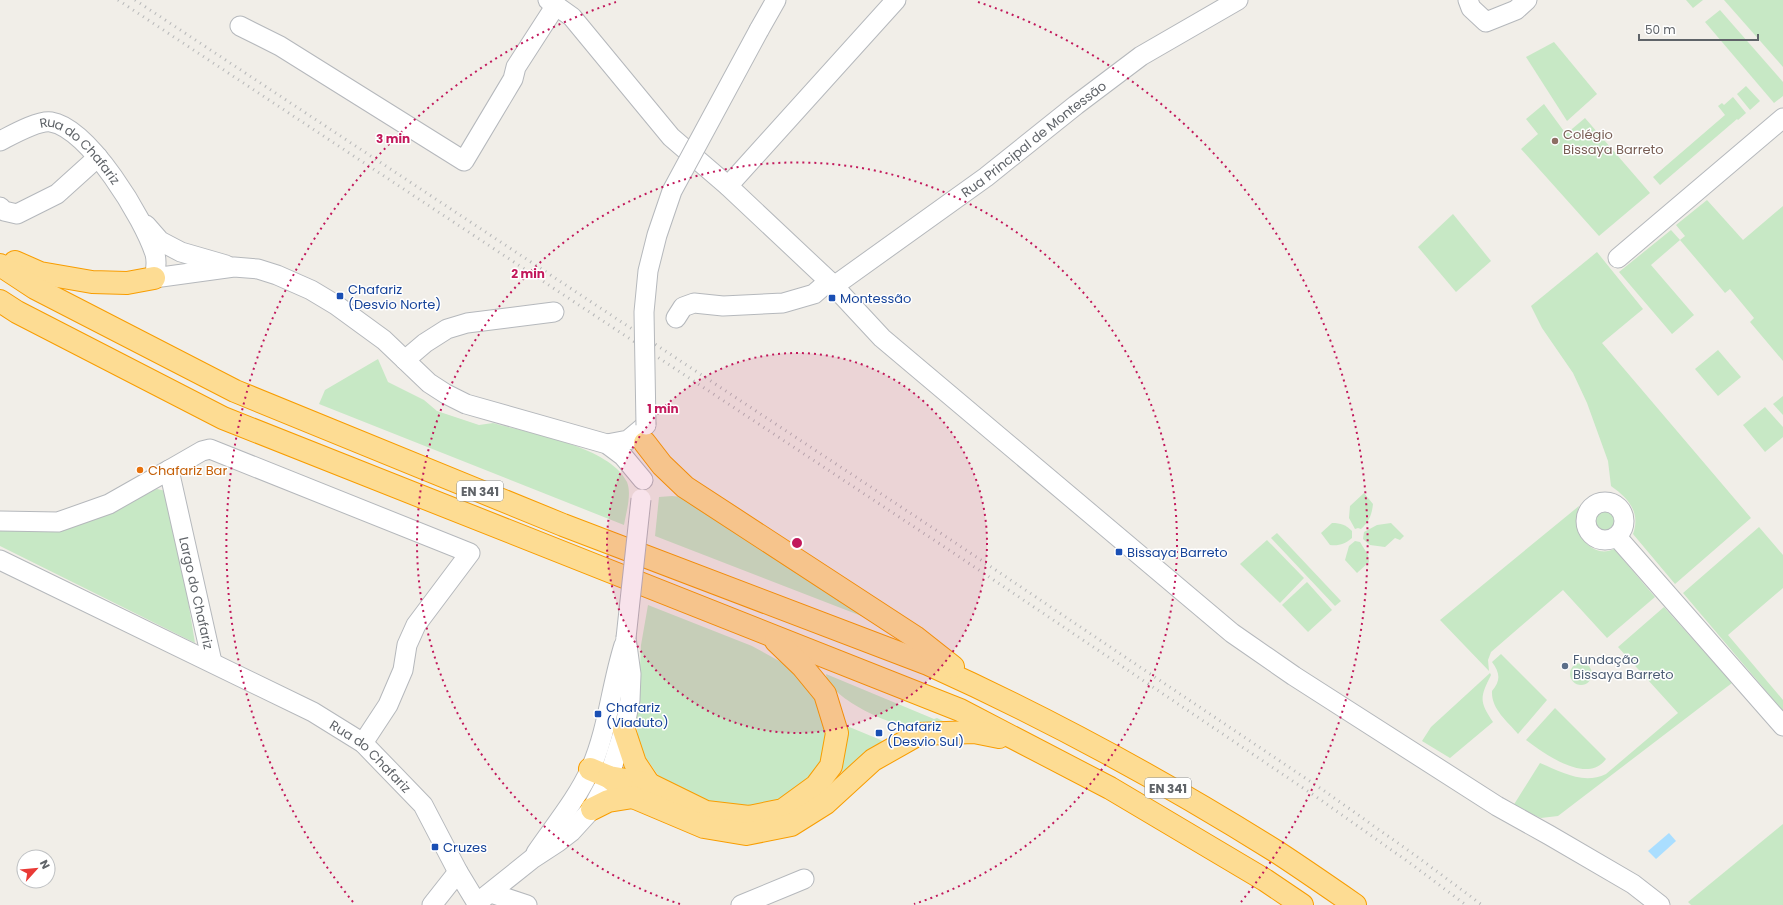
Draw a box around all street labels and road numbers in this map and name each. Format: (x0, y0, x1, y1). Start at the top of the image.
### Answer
street label: Rua Principal de Montessão (957, 76, 1110, 202)
street label: Rua do Chafariz (38, 112, 125, 188)
road number: EN 341 (457, 481, 503, 501)
street label: Largo do Chafariz (175, 535, 218, 651)
street label: Rua do Chafariz (326, 715, 416, 797)
road number: EN 341 (1145, 778, 1191, 798)

